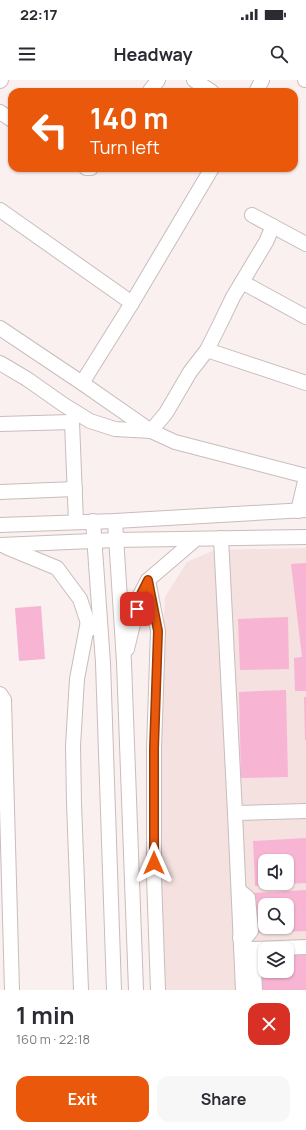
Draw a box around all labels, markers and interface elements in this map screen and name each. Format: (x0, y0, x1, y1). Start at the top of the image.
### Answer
text: 22:17 (20, 4, 58, 25)
text: Headway (114, 42, 192, 66)
icon: menu (16, 43, 38, 65)
icon: search (268, 43, 290, 65)
text: 140 m (90, 99, 169, 137)
icon: left (24, 104, 76, 156)
text: Turn left (90, 135, 160, 159)
pin (120, 592, 154, 626)
icon: arrive (126, 598, 148, 620)
position arrow (133, 842, 175, 884)
map controls (258, 854, 294, 978)
button: sound (258, 854, 294, 890)
button: search (258, 898, 294, 934)
button: layers (258, 942, 294, 978)
text: 1 min (16, 998, 75, 1031)
button: close (248, 1003, 290, 1045)
text: 160 m · 22:18 (16, 1030, 90, 1048)
button: Exit (16, 1076, 149, 1122)
button: Share (157, 1076, 290, 1122)

